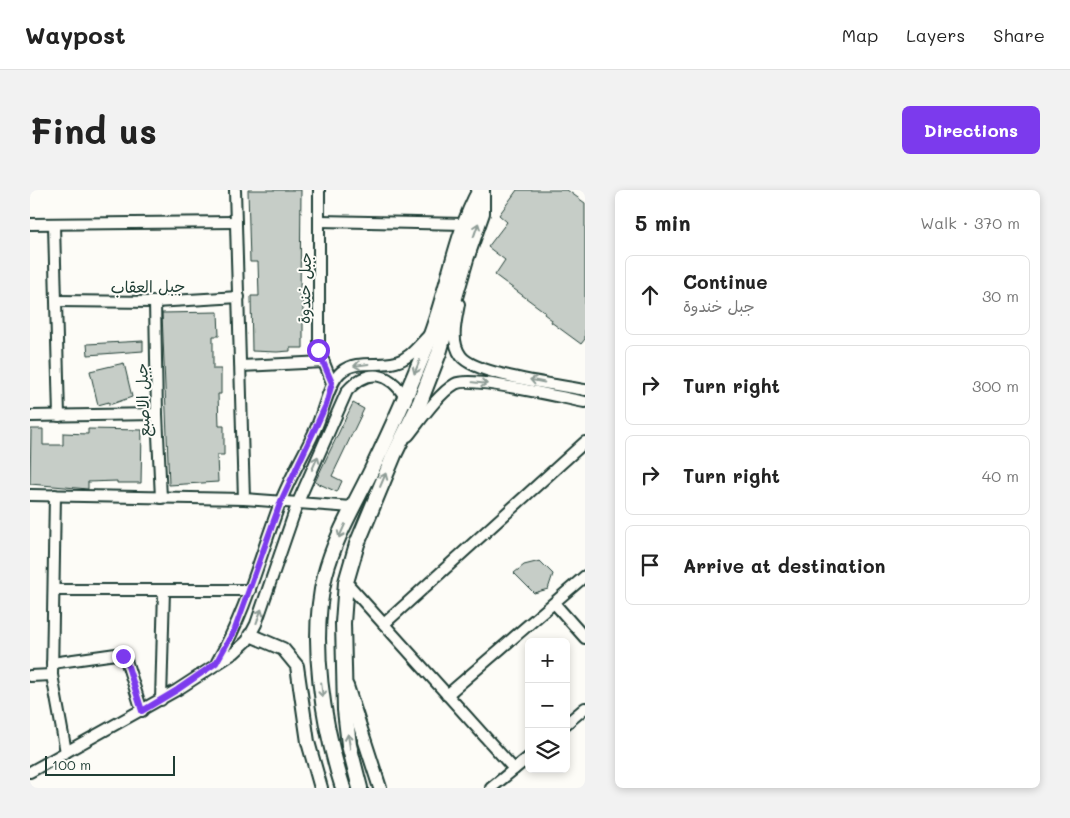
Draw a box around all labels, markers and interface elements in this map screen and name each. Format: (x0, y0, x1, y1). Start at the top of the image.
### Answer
text: Waypost (25, 19, 126, 50)
text: Map (842, 23, 878, 47)
text: Layers (906, 23, 965, 47)
text: Share (993, 23, 1045, 47)
button: Directions (902, 106, 1040, 154)
text: Find us (30, 107, 157, 153)
text: 5 min (635, 209, 691, 236)
text: Walk · 370 m (920, 212, 1020, 233)
one-way arrow (472, 223, 481, 238)
street label: جبل خندوة (293, 252, 315, 324)
text: Continue (683, 269, 768, 294)
street label: جبل العقاب (110, 275, 186, 297)
icon: ahead (636, 281, 664, 309)
text: 30 m (982, 285, 1019, 306)
text: جبل خندوة (683, 295, 755, 316)
route start (307, 339, 330, 362)
one-way arrow (353, 360, 369, 370)
one-way arrow (412, 360, 421, 375)
street label: جبل الاصبع (130, 363, 156, 437)
icon: right (636, 371, 664, 399)
text: Turn right (683, 373, 780, 398)
one-way arrow (530, 375, 546, 385)
text: 300 m (972, 375, 1019, 396)
one-way arrow (471, 378, 487, 388)
one-way arrow (311, 456, 320, 471)
icon: right (636, 461, 664, 489)
text: Turn right (683, 463, 780, 488)
text: 40 m (982, 465, 1019, 486)
one-way arrow (379, 473, 389, 488)
one-way arrow (336, 523, 346, 538)
icon: arrive (636, 551, 664, 579)
text: Arrive at destination (683, 553, 886, 578)
one-way arrow (255, 608, 264, 624)
map controls (525, 638, 570, 773)
button: + (525, 638, 570, 683)
route end (112, 645, 135, 668)
one-way arrow (317, 681, 327, 697)
button: − (525, 683, 570, 728)
button: layers (525, 728, 570, 773)
one-way arrow (343, 733, 353, 749)
scale bar (45, 753, 175, 776)
text: 100 m (52, 755, 91, 774)

